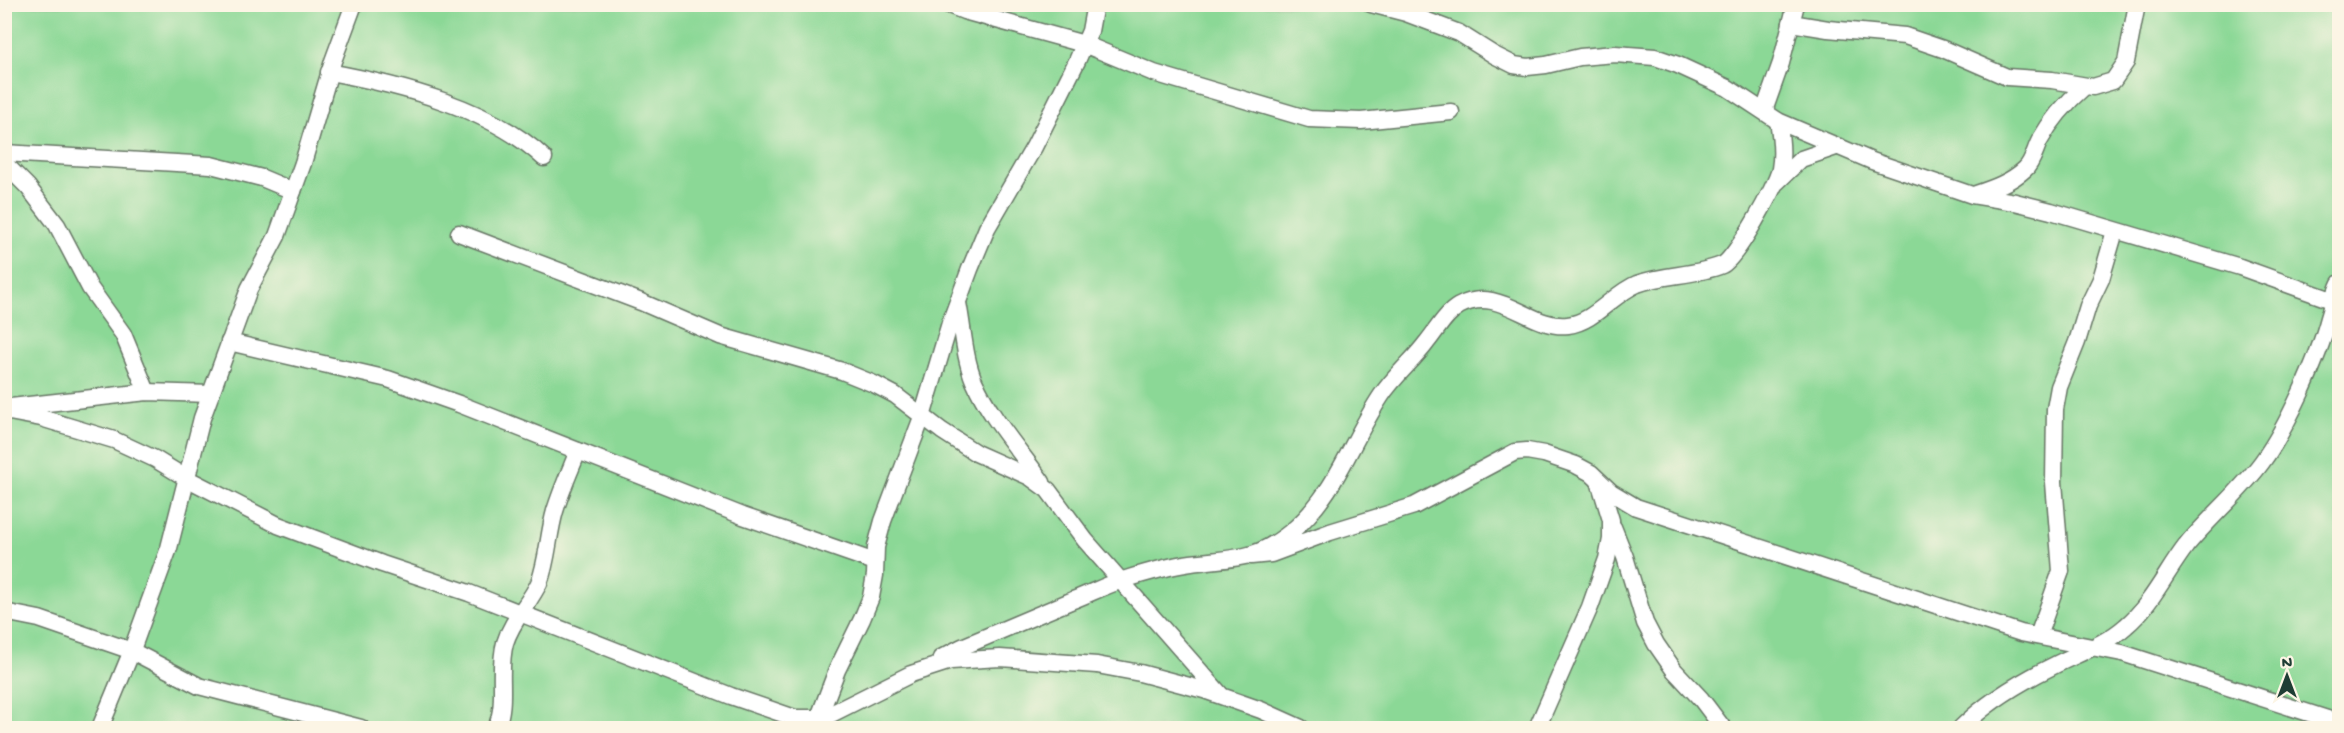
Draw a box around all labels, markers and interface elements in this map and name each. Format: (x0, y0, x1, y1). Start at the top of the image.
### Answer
north arrow (2257, 646, 2317, 706)
text: N (2282, 655, 2293, 674)

